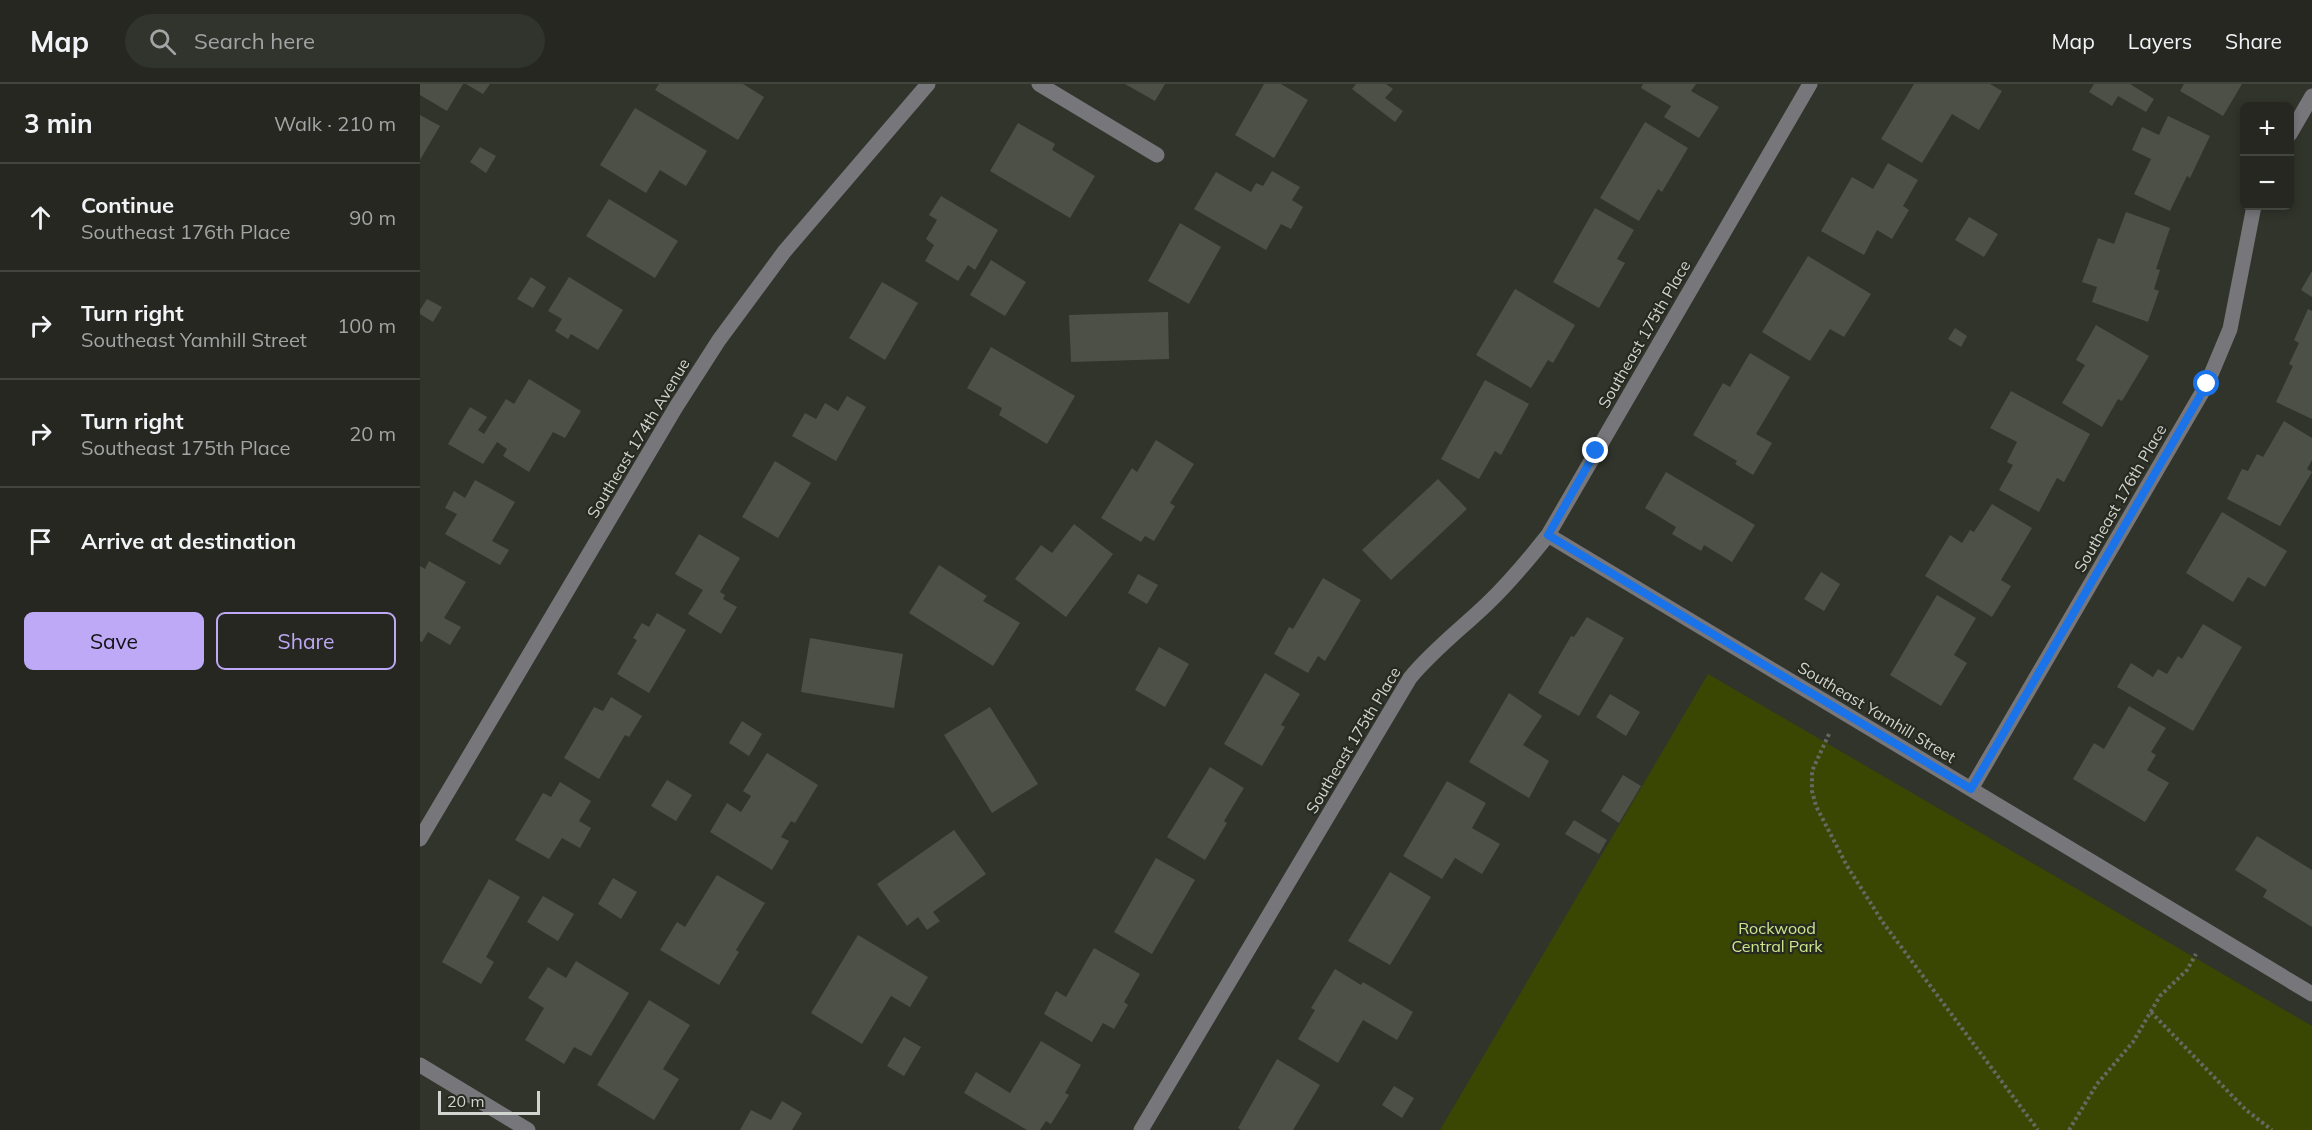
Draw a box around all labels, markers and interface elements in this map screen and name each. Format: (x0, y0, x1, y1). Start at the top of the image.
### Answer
search box (125, 14, 545, 68)
text: Map (30, 24, 89, 59)
icon: search (146, 25, 179, 58)
text: Search here (194, 27, 315, 55)
text: Map (2052, 28, 2095, 54)
text: Layers (2128, 28, 2192, 54)
text: Share (2225, 28, 2282, 54)
map controls (2240, 102, 2294, 210)
button: + (2240, 102, 2294, 156)
text: 3 min (24, 107, 93, 140)
text: Walk · 210 m (274, 111, 396, 136)
button: − (2240, 156, 2294, 210)
text: Continue (81, 191, 174, 219)
icon: ahead (24, 201, 57, 234)
text: 90 m (349, 205, 396, 230)
text: Southeast 176th Place (81, 219, 290, 244)
street label: Southeast 175th Place (1593, 256, 1695, 412)
text: Turn right (81, 299, 184, 327)
icon: right (24, 309, 57, 342)
text: 100 m (337, 313, 396, 338)
text: Southeast Yamhill Street (81, 327, 307, 352)
street label: Southeast 174th Avenue (582, 354, 694, 522)
route start (2193, 370, 2219, 396)
text: Turn right (81, 407, 184, 435)
icon: right (24, 417, 57, 450)
street label: Southeast 176th Place (2069, 420, 2171, 576)
text: 20 m (349, 421, 396, 446)
text: Southeast 175th Place (81, 435, 290, 460)
route end (1582, 437, 1608, 463)
icon: arrive (24, 525, 57, 558)
text: Arrive at destination (81, 527, 296, 555)
button: Save (24, 612, 204, 670)
button: Share (216, 612, 396, 670)
street label: Southeast Yamhill Street (1794, 657, 1960, 767)
street label: Southeast 175th Place (1301, 663, 1405, 817)
park label: Rockwood Central Park (1731, 918, 1823, 956)
scale bar (438, 1088, 540, 1116)
text: 20 m (447, 1091, 484, 1111)

